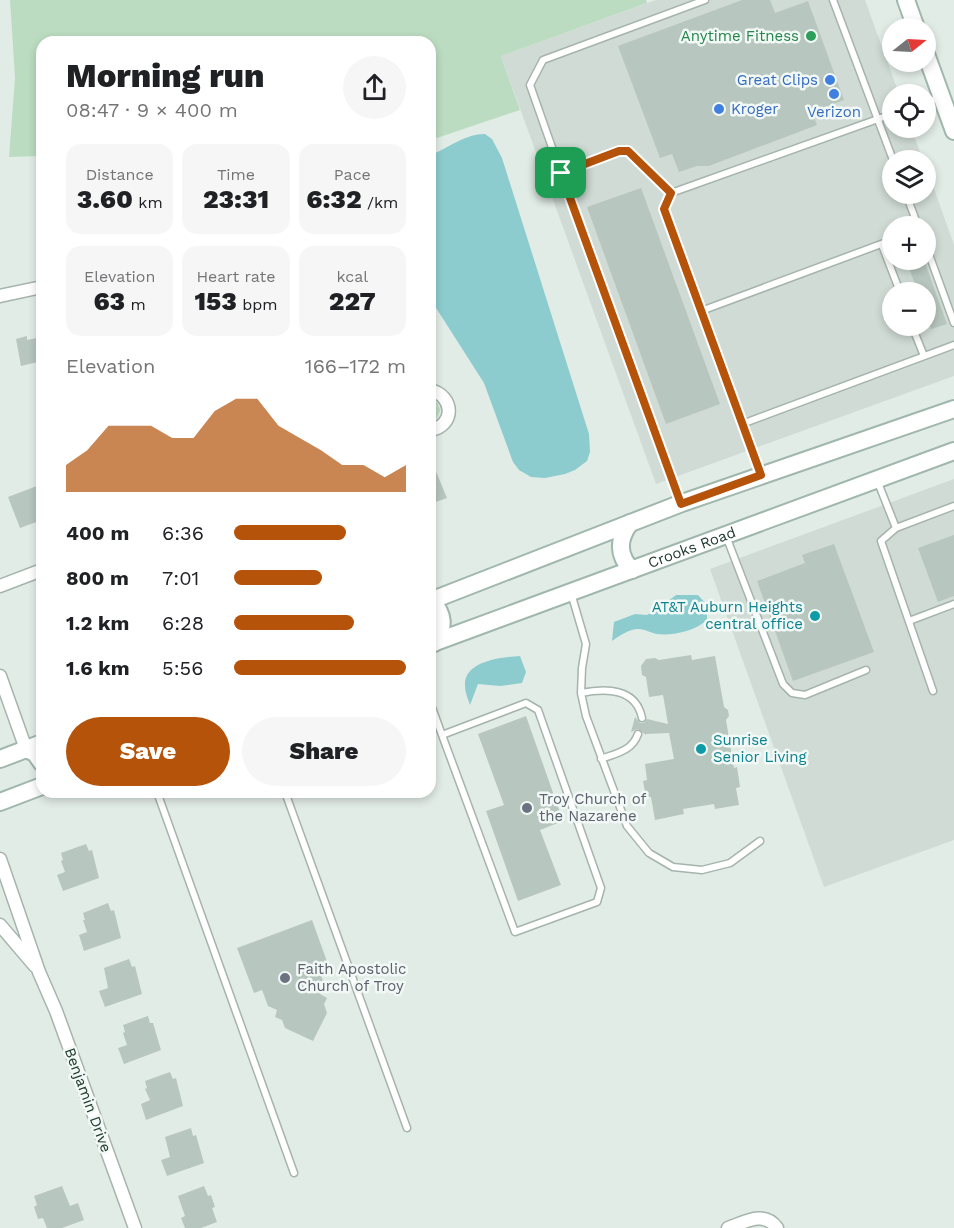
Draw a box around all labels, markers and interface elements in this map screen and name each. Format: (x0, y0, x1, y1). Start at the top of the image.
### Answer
north arrow (882, 18, 936, 72)
map controls (882, 18, 936, 336)
place label: Anytime Fitness (681, 27, 799, 45)
marker: Anytime Fitness (804, 29, 818, 43)
text: Morning run (66, 56, 265, 95)
button: share (343, 56, 406, 119)
place label: Great Clips (737, 71, 818, 89)
marker: Great Clips (823, 73, 837, 87)
button: locate (882, 84, 936, 138)
marker: Verizon (827, 87, 841, 101)
text: 08:47 · 9 × 400 m (66, 98, 238, 122)
place label: Kroger (731, 100, 778, 118)
marker: Kroger (712, 102, 726, 116)
place label: Verizon (807, 103, 861, 121)
pin (535, 147, 586, 198)
button: layers (882, 150, 936, 204)
icon: arrive (544, 156, 577, 189)
text: Distance (86, 165, 154, 184)
text: Time (217, 165, 255, 184)
text: Pace (334, 165, 371, 184)
text: 3.60 (77, 184, 133, 214)
text: 23:31 (203, 184, 269, 214)
text: 6:32 (306, 184, 362, 214)
text: km (133, 193, 163, 212)
text: /km (362, 193, 398, 212)
button: + (882, 216, 936, 270)
text: Elevation (84, 267, 155, 286)
text: Heart rate (196, 267, 276, 286)
text: kcal (336, 267, 368, 286)
button: − (882, 282, 936, 336)
text: 63 (93, 286, 125, 316)
text: 153 (194, 286, 237, 316)
text: 227 (329, 286, 376, 316)
text: m (125, 295, 146, 314)
text: bpm (237, 295, 278, 314)
text: Elevation (66, 354, 155, 378)
text: 166–172 m (305, 354, 406, 378)
text: 400 m (66, 521, 129, 545)
text: 6:36 (162, 521, 204, 545)
street label: Crooks Road (645, 523, 738, 572)
text: 800 m (66, 566, 129, 590)
text: 7:01 (162, 566, 199, 590)
place label: AT&T Auburn Heights central office (652, 598, 803, 633)
marker: AT&T Auburn Heights central office (808, 609, 822, 623)
text: 1.2 km (66, 611, 129, 635)
text: 6:28 (162, 611, 204, 635)
text: 1.6 km (66, 656, 130, 680)
text: 5:56 (162, 656, 203, 680)
button: Save (66, 717, 230, 786)
button: Share (242, 717, 406, 786)
place label: Sunrise Senior Living (713, 731, 806, 766)
marker: Sunrise Senior Living (694, 742, 708, 756)
place label: Troy Church of the Nazarene (539, 790, 647, 825)
marker: Troy Church of the Nazarene (520, 801, 534, 815)
place label: Faith Apostolic Church of Troy (297, 960, 406, 995)
marker: Faith Apostolic Church of Troy (278, 971, 292, 985)
street label: Benjamin Drive (61, 1045, 115, 1155)

